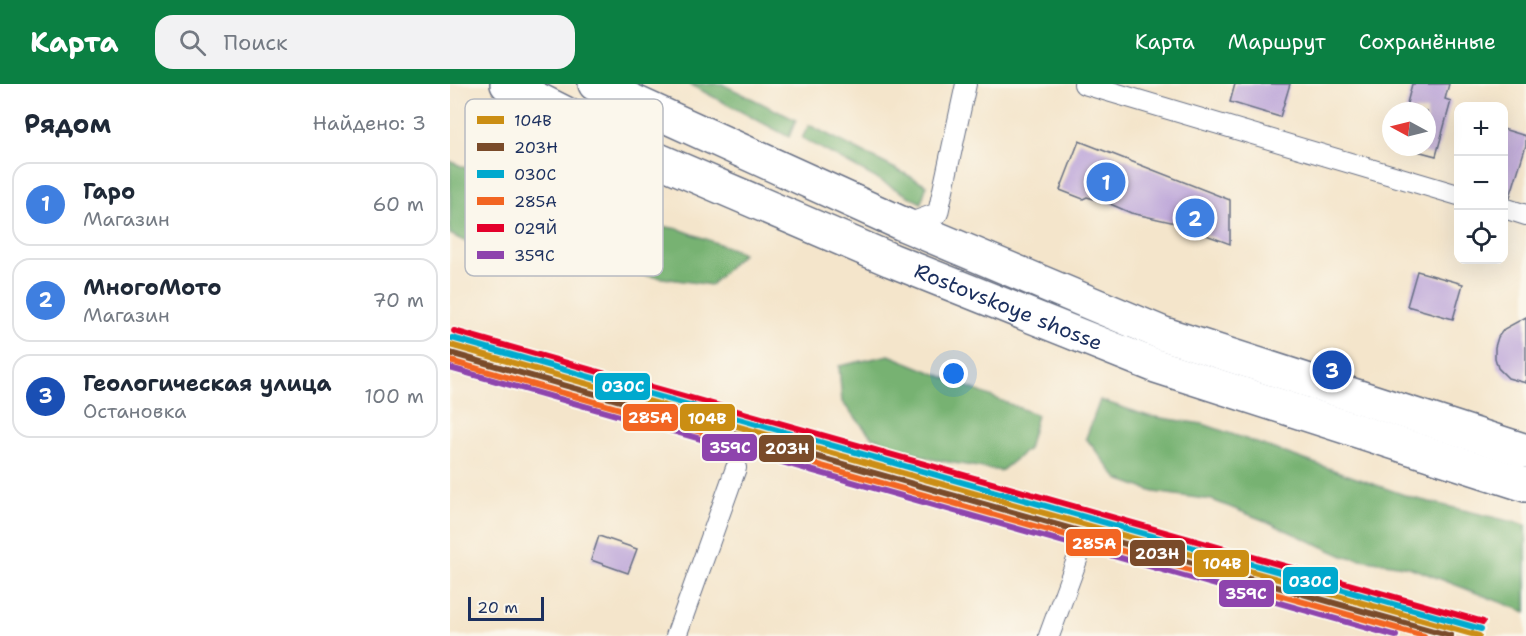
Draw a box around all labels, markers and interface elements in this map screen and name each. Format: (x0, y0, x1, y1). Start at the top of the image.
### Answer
search box (155, 15, 575, 69)
text: Карта (30, 23, 119, 61)
icon: search (176, 26, 209, 59)
text: Поиск (224, 28, 288, 57)
text: Карта (1135, 28, 1195, 56)
text: Маршрут (1228, 28, 1326, 56)
text: Сохранённые (1359, 28, 1496, 56)
legend (465, 99, 663, 276)
north arrow (1382, 102, 1436, 156)
map controls (1454, 102, 1508, 264)
button: + (1454, 102, 1508, 156)
text: Рядом (24, 106, 111, 141)
text: Найдено: 3 (313, 110, 426, 136)
text: 104В (514, 110, 552, 131)
text: 203Н (514, 137, 558, 158)
button: − (1454, 156, 1508, 210)
pin: 1 (1086, 160, 1126, 204)
text: 030C (514, 164, 557, 185)
text: Гаро (83, 177, 135, 206)
text: 1 (41, 191, 50, 217)
text: 60 m (372, 191, 424, 217)
text: 285А (514, 191, 557, 212)
pin: 2 (1176, 196, 1214, 240)
text: Магазин (83, 206, 170, 232)
button: locate (1454, 210, 1508, 264)
text: 029Й (514, 218, 557, 239)
text: 359С (514, 245, 555, 266)
street label: Rostovskoye shosse (910, 257, 1107, 357)
text: МногоМото (83, 273, 222, 302)
text: 2 (39, 287, 53, 313)
text: 70 m (372, 287, 424, 313)
text: Магазин (83, 302, 170, 328)
pin: 3 (1312, 348, 1352, 392)
your location (939, 359, 968, 388)
text: Геологическая улица (83, 369, 332, 398)
line badge: 030C (594, 372, 651, 401)
text: 030C (602, 376, 645, 397)
text: 3 (39, 383, 53, 409)
text: 100 m (364, 383, 424, 409)
text: Остановка (83, 398, 187, 424)
line badge: 285А (622, 403, 679, 432)
line badge: 104В (679, 403, 736, 432)
text: 285А (628, 407, 672, 428)
text: 104В (687, 408, 727, 429)
line badge: 359С (701, 433, 758, 462)
line badge: 203Н (758, 434, 815, 463)
text: 359С (709, 437, 751, 458)
text: 203Н (765, 438, 809, 459)
line badge: 285А (1065, 528, 1122, 557)
text: 285А (1072, 533, 1116, 554)
line badge: 203Н (1129, 539, 1186, 567)
text: 203Н (1135, 543, 1179, 564)
line badge: 104В (1193, 549, 1250, 578)
text: 104В (1202, 553, 1242, 574)
line badge: 030C (1282, 566, 1339, 595)
text: 030C (1289, 571, 1332, 592)
line badge: 359С (1218, 579, 1275, 608)
text: 359С (1225, 583, 1267, 604)
scale bar (468, 594, 544, 622)
text: 20 m (477, 597, 518, 618)

